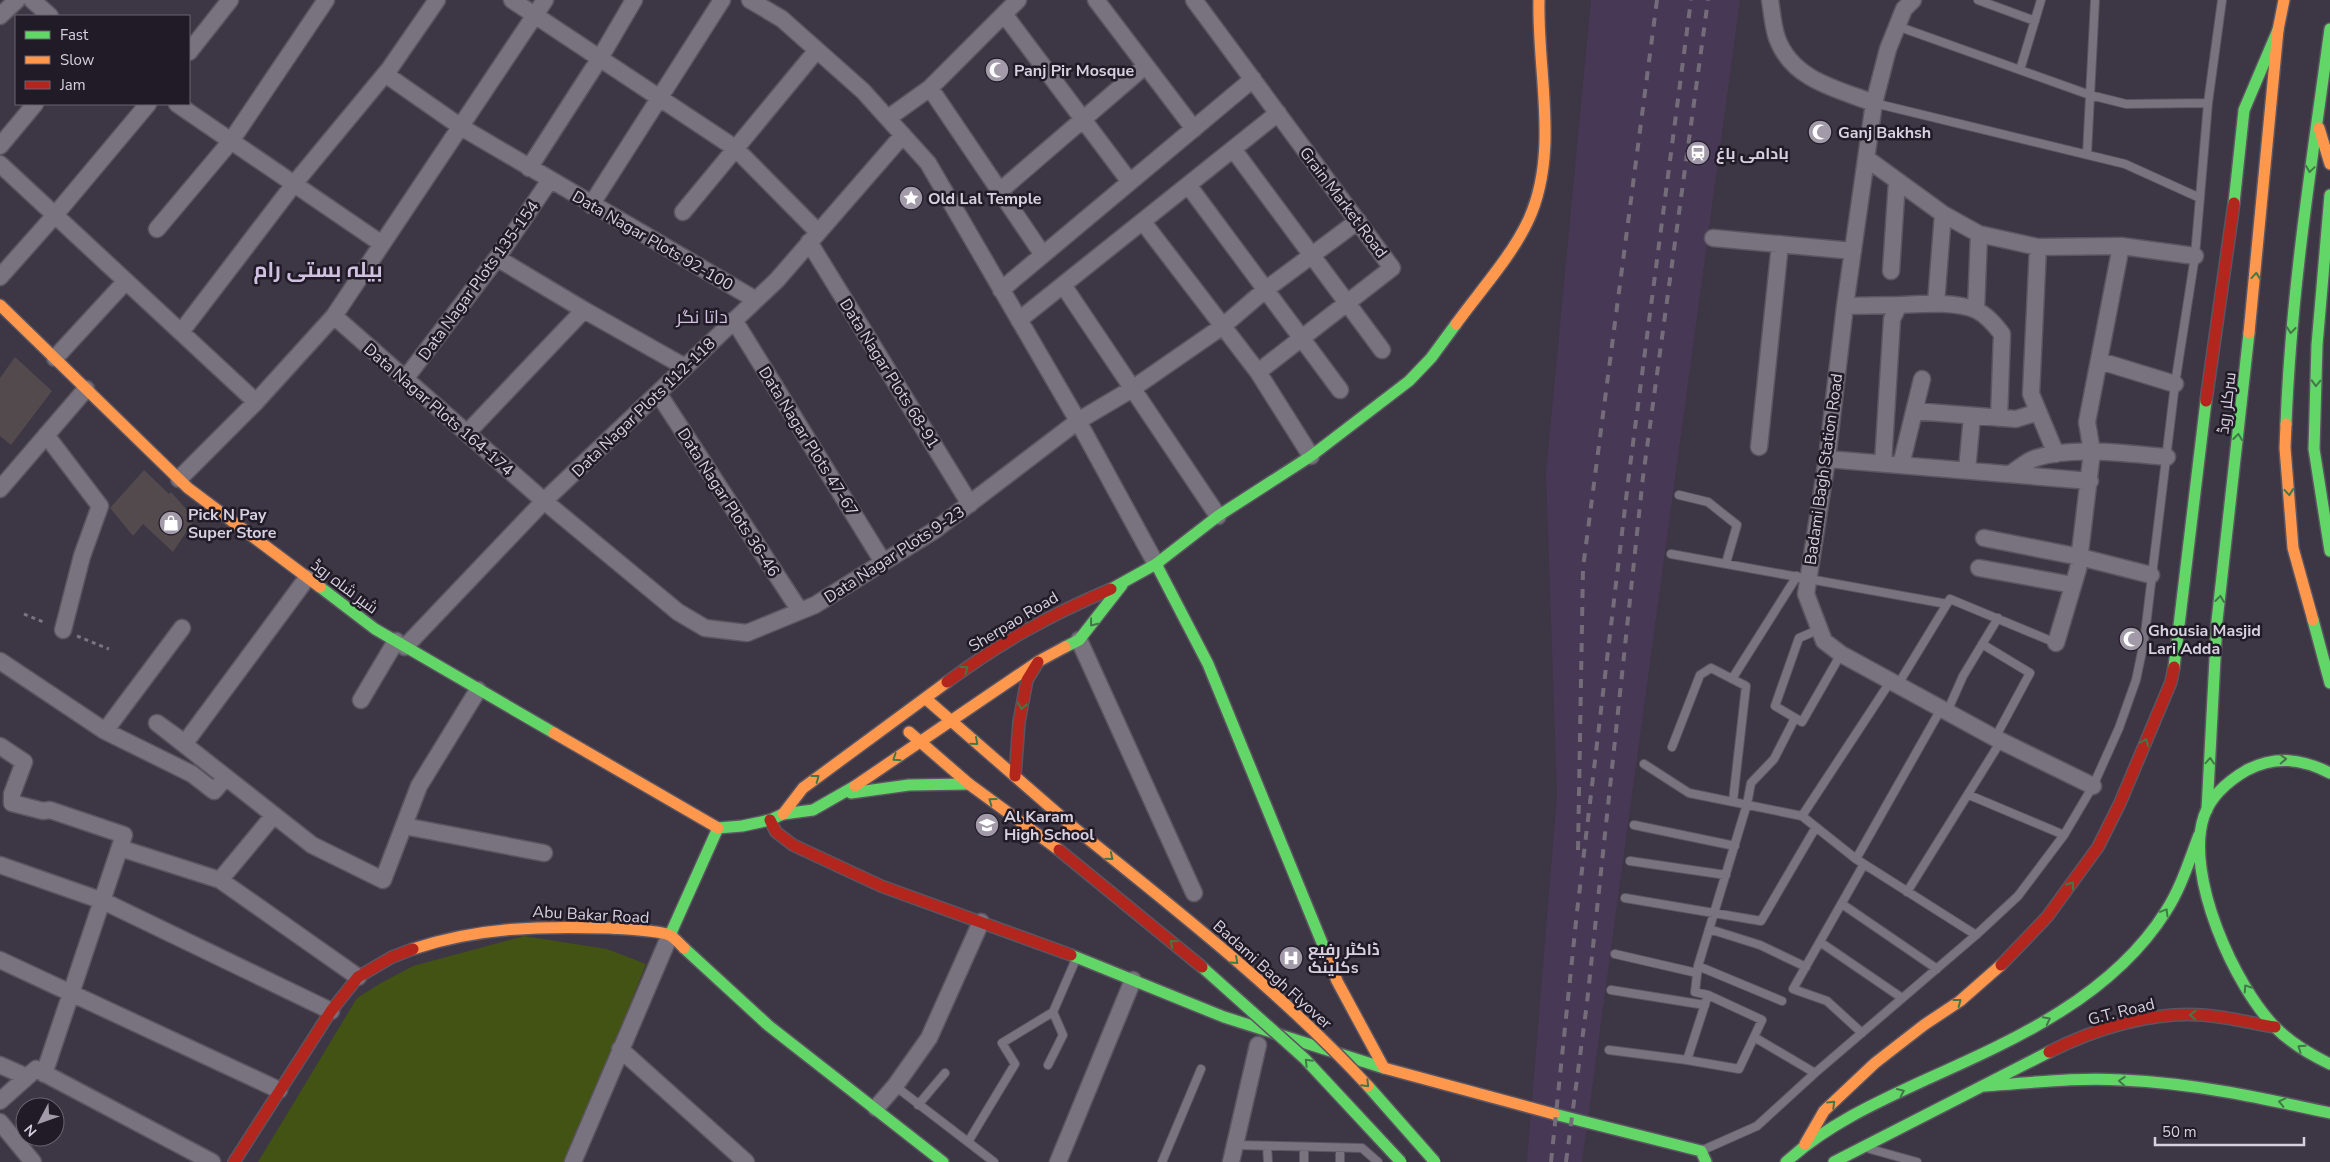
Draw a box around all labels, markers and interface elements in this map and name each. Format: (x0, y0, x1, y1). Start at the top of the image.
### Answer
legend (15, 15, 190, 105)
text: Fast (60, 25, 89, 45)
text: Slow (60, 50, 95, 70)
mosque icon: Panj Pir Mosque (984, 57, 1010, 83)
place label: Panj Pir Mosque (1014, 60, 1135, 82)
text: Jam (59, 75, 86, 95)
mosque icon: Ganj Bakhsh (1807, 119, 1833, 145)
place label: Ganj Bakhsh (1838, 122, 1931, 144)
station icon: بادامی باغ (1685, 140, 1711, 166)
street label: Grain Market Road (1294, 143, 1392, 263)
place label: بادامی باغ (1716, 143, 1789, 165)
one-way arrow (2305, 165, 2316, 173)
place icon: Old Lal Temple (898, 185, 924, 211)
street label: Data Nagar Plots 92-100 (568, 186, 737, 296)
place label: Old Lal Temple (928, 188, 1042, 210)
street label: Data Nagar Plots 135-154 (413, 196, 544, 365)
district label: بیلہ بستی رام (254, 256, 382, 284)
one-way arrow (2250, 272, 2261, 280)
street label: Data Nagar Plots 68-91 (834, 294, 944, 453)
district label: داتا نگر (675, 305, 728, 329)
one-way arrow (2286, 326, 2297, 334)
street label: Data Nagar Plots 112-118 (567, 333, 720, 482)
street label: Data Nagar Plots 164-174 (359, 338, 518, 481)
street label: Data Nagar Plots 47-67 (753, 362, 863, 521)
street label: سرکلر روڈ (2212, 371, 2242, 435)
street label: Badami Bagh Station Road (1800, 372, 1848, 566)
one-way arrow (2310, 380, 2321, 388)
street label: Data Nagar Plots 36-46 (672, 424, 784, 581)
one-way arrow (2232, 433, 2243, 441)
one-way arrow (2283, 489, 2294, 497)
street label: Data Nagar Plots 9-23 (820, 501, 969, 608)
place label: Pick N Pay Super Store (188, 504, 277, 544)
shop icon: Pick N Pay Super Store (158, 510, 184, 536)
street label: شیر شاہ روڈ (306, 554, 383, 619)
street label: Sherpao Road (964, 586, 1063, 657)
one-way arrow (2214, 595, 2225, 603)
one-way arrow (1090, 617, 1099, 627)
place label: Ghousia Masjid Lari Adda (2148, 620, 2261, 660)
mosque icon: Ghousia Masjid Lari Adda (2118, 626, 2144, 652)
one-way arrow (959, 666, 969, 675)
one-way arrow (1017, 701, 1027, 710)
one-way arrow (970, 736, 979, 745)
one-way arrow (2138, 738, 2149, 747)
one-way arrow (892, 752, 902, 761)
one-way arrow (2280, 754, 2288, 764)
one-way arrow (2204, 757, 2215, 765)
one-way arrow (810, 775, 820, 784)
one-way arrow (989, 798, 998, 806)
place label: Al Karam High School (1004, 806, 1094, 846)
school or university icon: Al Karam High School (974, 812, 1000, 838)
one-way arrow (1104, 851, 1113, 859)
one-way arrow (2065, 882, 2073, 891)
street label: Abu Bakar Road (532, 901, 650, 929)
one-way arrow (2159, 908, 2169, 917)
street label: Badami Bagh Flyover (1208, 915, 1337, 1034)
place label: ڈاکٹر رفیع کلینکs (1308, 939, 1380, 979)
one-way arrow (1169, 940, 1178, 949)
hospital icon: ڈاکٹر رفیع کلینکs (1278, 945, 1304, 971)
one-way arrow (1230, 955, 1239, 964)
one-way arrow (2244, 984, 2253, 994)
street label: G.T. Road (2086, 993, 2157, 1031)
one-way arrow (1952, 999, 1961, 1007)
one-way arrow (2188, 1010, 2196, 1021)
one-way arrow (2042, 1016, 2051, 1026)
one-way arrow (2297, 1045, 2307, 1054)
one-way arrow (1304, 1059, 1313, 1068)
one-way arrow (2117, 1075, 2125, 1086)
one-way arrow (1360, 1078, 1369, 1087)
one-way arrow (1896, 1087, 1905, 1098)
north arrow (15, 1097, 65, 1147)
one-way arrow (2278, 1098, 2287, 1108)
one-way arrow (1826, 1101, 1835, 1110)
scale bar (2155, 1114, 2304, 1146)
text: N (20, 1120, 41, 1140)
text: 50 m (2162, 1122, 2197, 1142)

